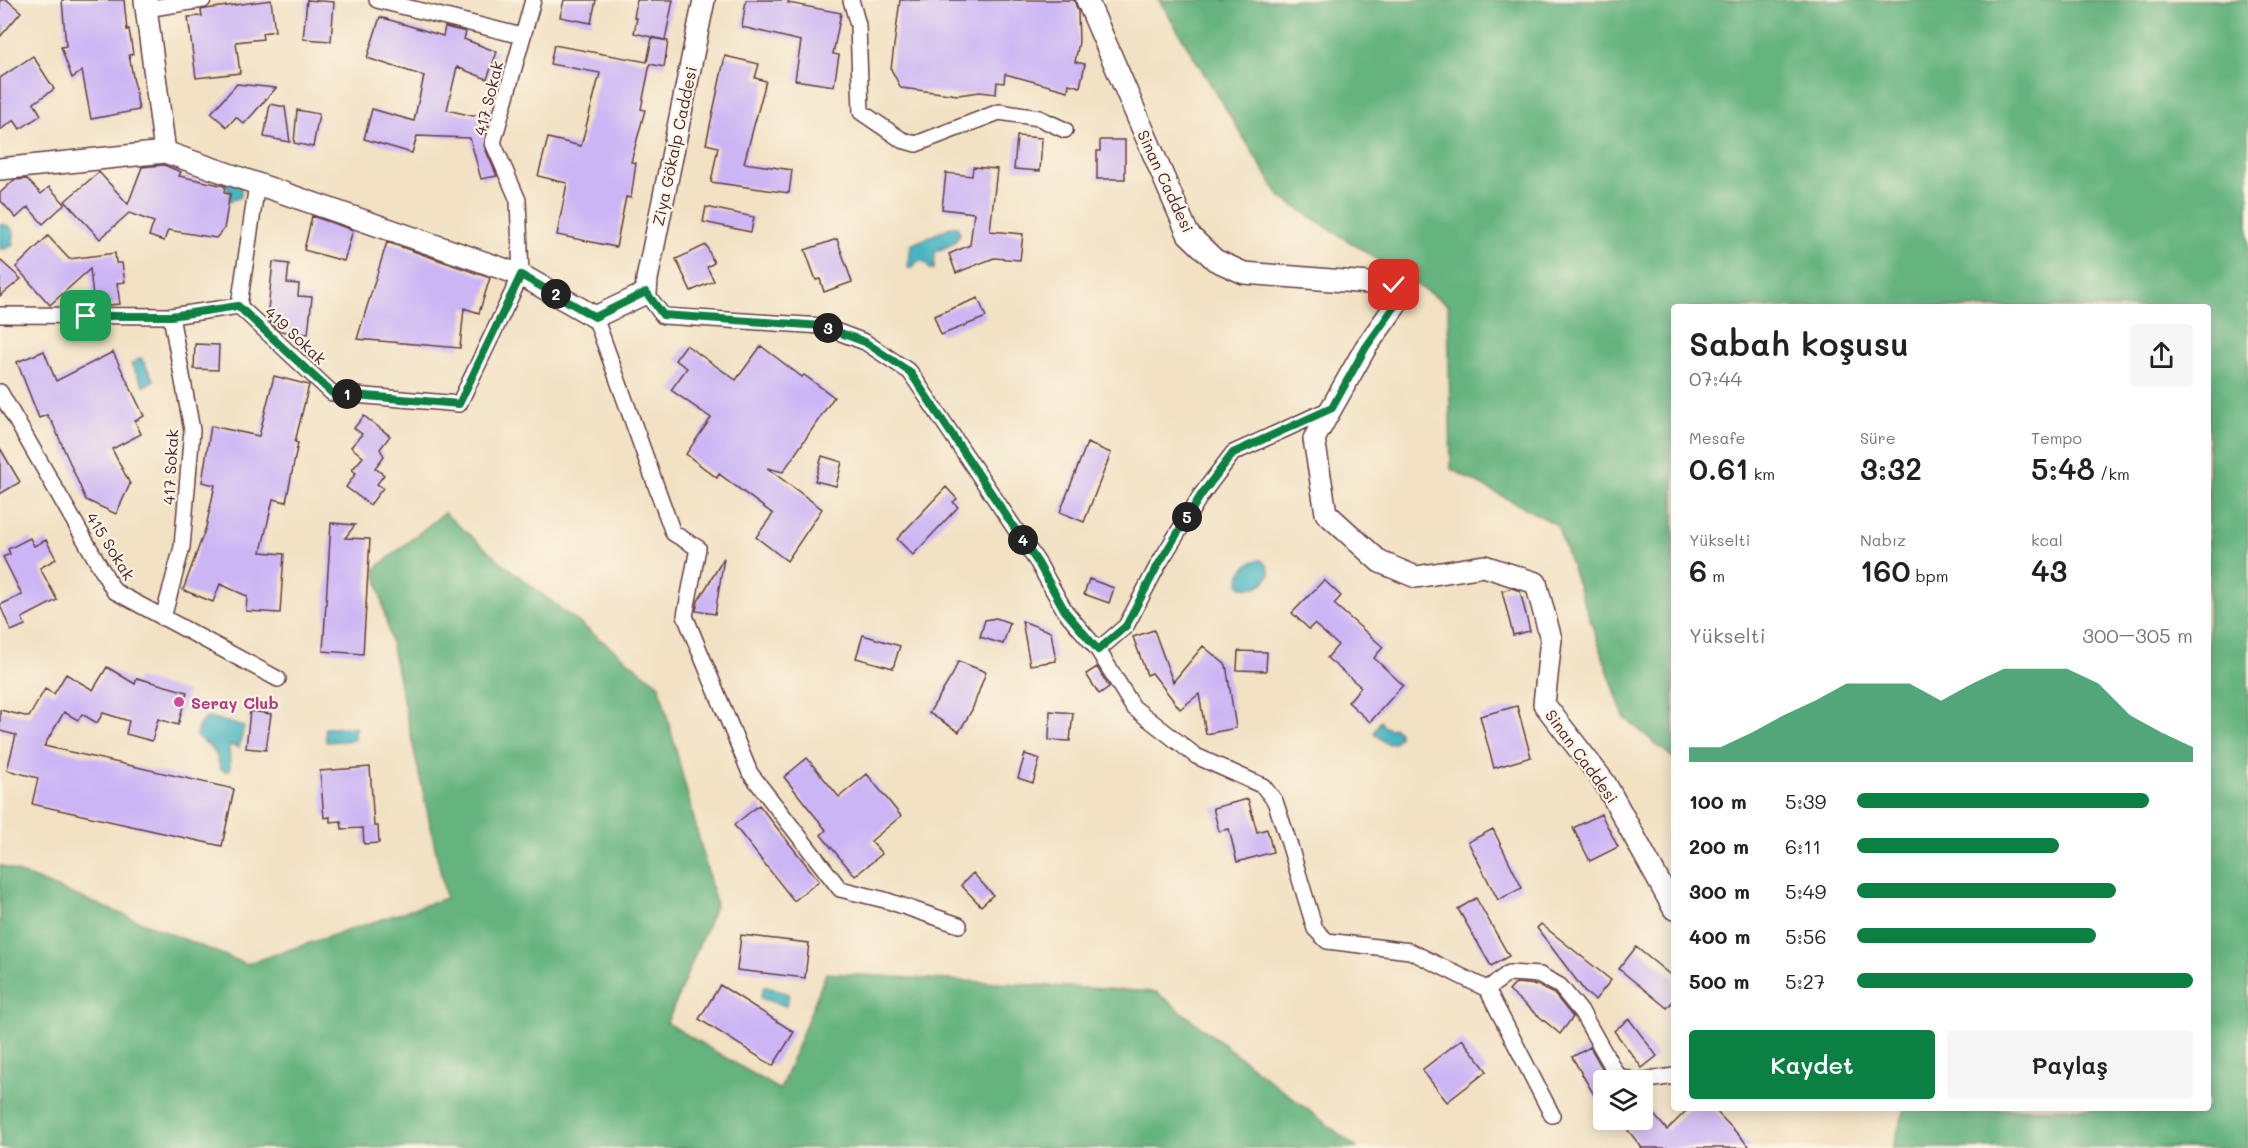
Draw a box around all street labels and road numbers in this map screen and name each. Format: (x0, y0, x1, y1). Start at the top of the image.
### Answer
street label: 417 Sokak (469, 59, 507, 137)
street label: Ziya Gökalp Caddesi (647, 64, 701, 228)
street label: Sinan Caddesi (1133, 126, 1199, 236)
street label: 419 Sokak (261, 301, 331, 369)
street label: 417 Sokak (158, 428, 182, 506)
street label: 415 Sokak (82, 508, 140, 584)
street label: Sinan Caddesi (1541, 705, 1623, 807)

